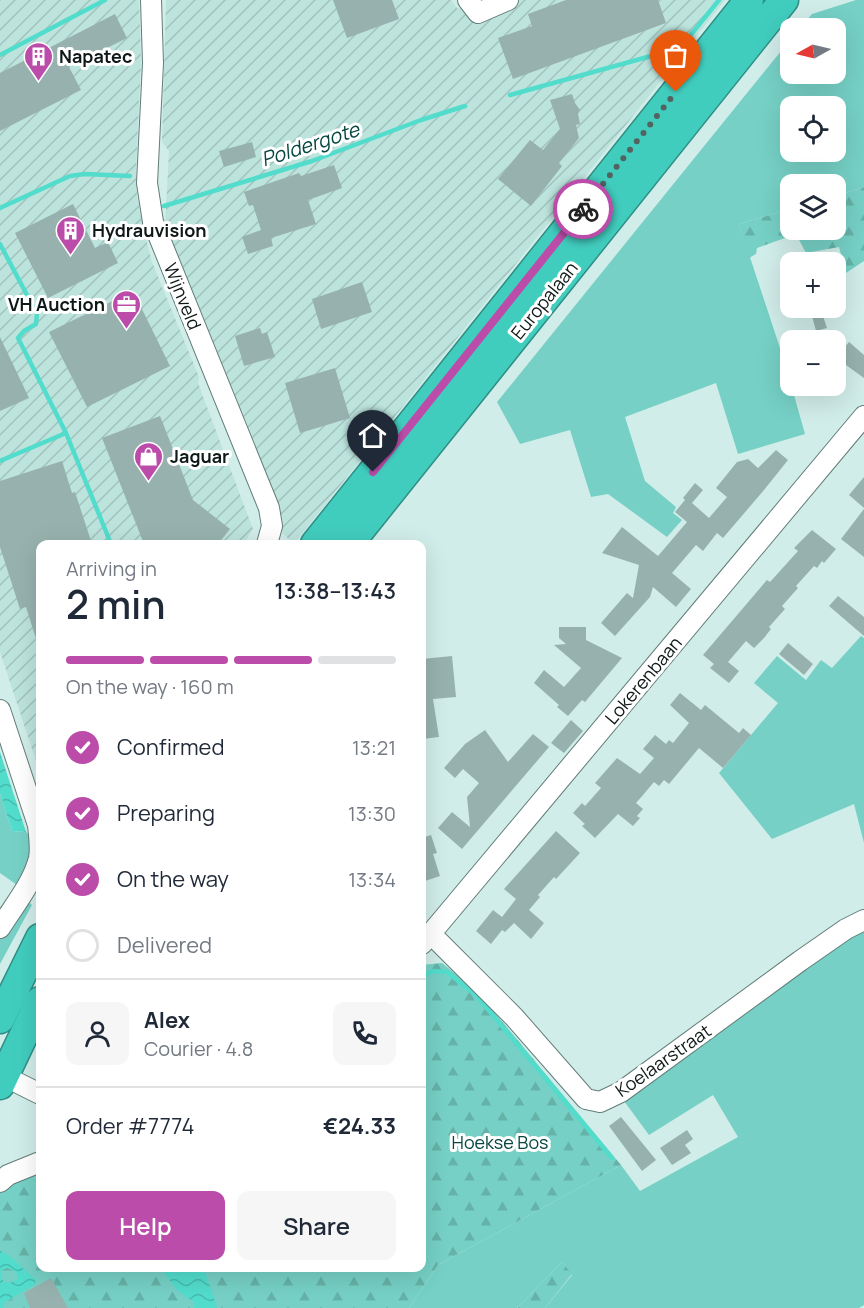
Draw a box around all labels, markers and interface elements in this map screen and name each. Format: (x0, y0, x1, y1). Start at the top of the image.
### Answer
north arrow (780, 18, 846, 84)
map controls (780, 18, 846, 396)
pin (650, 30, 701, 92)
icon: bag (659, 39, 692, 72)
building icon: Napatec (22, 40, 54, 82)
place label: Napatec (59, 44, 132, 68)
button: locate (780, 96, 846, 162)
water label: Poldergote (257, 115, 364, 173)
button: layers (780, 174, 846, 240)
courier (553, 179, 613, 239)
icon: bike (567, 193, 600, 226)
building icon: Hydrauvision (55, 214, 87, 256)
place label: Hydrauvision (92, 218, 207, 242)
button: + (780, 252, 846, 318)
street label: Europalaan (505, 256, 583, 344)
street label: Wijnveld (159, 259, 207, 333)
office icon: VH Auction (110, 288, 142, 330)
place label: VH Auction (8, 292, 105, 316)
button: − (780, 330, 846, 396)
pin (347, 410, 398, 472)
icon: home (356, 419, 389, 452)
shop icon: Jaguar (133, 440, 165, 482)
place label: Jaguar (170, 444, 229, 468)
text: Arriving in (66, 555, 157, 582)
text: 13:38–13:43 (275, 576, 396, 606)
text: 2 min (66, 577, 165, 631)
street label: Lokerenbaan (599, 631, 687, 729)
text: On the way · 160 m (66, 673, 234, 700)
icon: check (66, 731, 99, 764)
text: Confirmed (117, 732, 225, 762)
text: 13:21 (352, 734, 396, 761)
icon: check (66, 797, 99, 830)
text: Preparing (117, 798, 215, 828)
text: 13:30 (348, 800, 396, 827)
icon: check (66, 863, 99, 896)
text: On the way (117, 864, 229, 894)
text: 13:34 (348, 866, 396, 893)
text: Delivered (117, 930, 212, 960)
button: person (66, 1002, 129, 1065)
button: phone (333, 1002, 396, 1065)
text: Alex (144, 1005, 190, 1035)
street label: Koelaarstraat (610, 1018, 716, 1102)
text: Courier · 4.8 (144, 1035, 253, 1062)
text: Order #7774 (66, 1111, 195, 1141)
text: €24.33 (323, 1111, 396, 1141)
park label: Hoekse Bos (452, 1130, 548, 1154)
button: Help (66, 1191, 225, 1260)
button: Share (237, 1191, 396, 1260)

